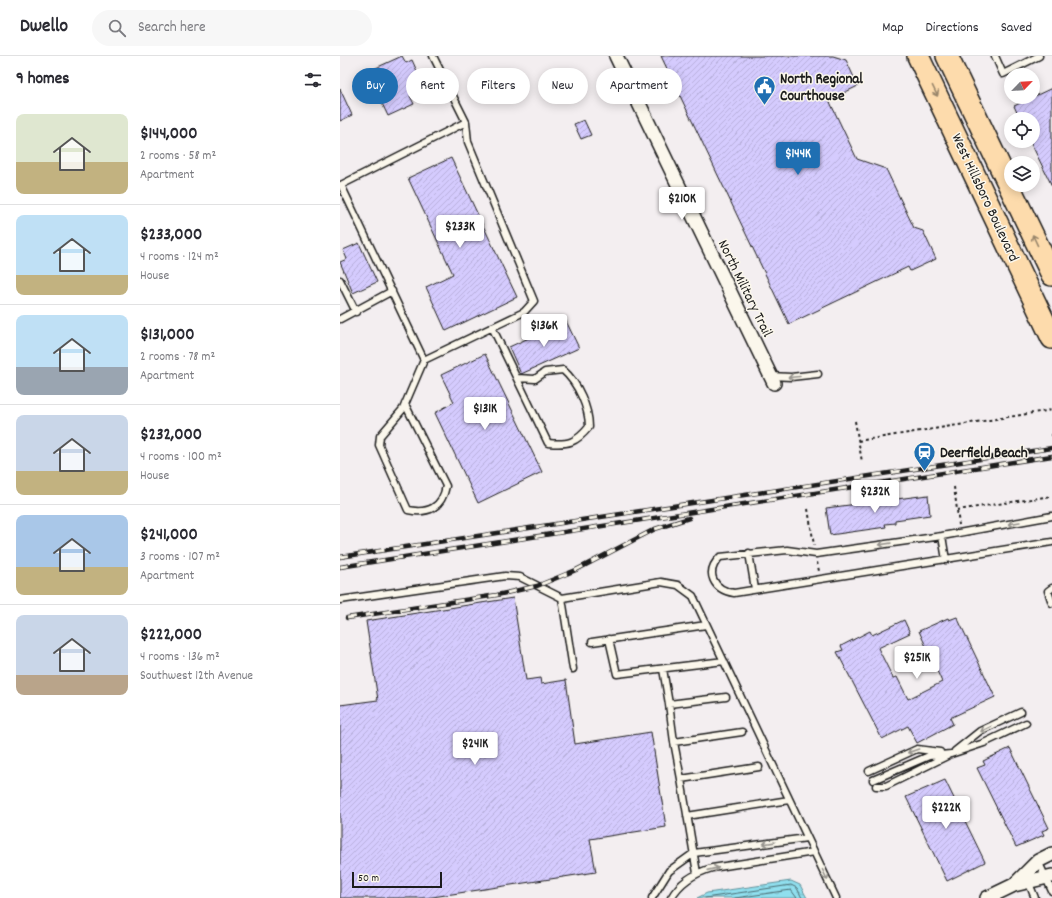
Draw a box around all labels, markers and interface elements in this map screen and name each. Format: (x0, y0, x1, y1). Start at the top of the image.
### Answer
search box (92, 10, 372, 46)
text: Dwello (20, 14, 68, 41)
icon: search (106, 17, 128, 39)
text: Search here (138, 17, 206, 39)
text: Map (882, 18, 904, 38)
text: Directions (926, 18, 979, 38)
text: Saved (1001, 18, 1032, 38)
text: 9 homes (16, 68, 69, 92)
chip: Buy (352, 68, 398, 104)
chip: Rent (406, 68, 459, 104)
chip: Filters (467, 68, 530, 104)
chip: New (538, 68, 588, 104)
chip: Apartment (596, 68, 682, 104)
north arrow (1004, 68, 1040, 104)
map controls (1004, 68, 1040, 192)
icon: filters (302, 69, 324, 91)
place label: North Regional Courthouse (780, 69, 863, 108)
public building icon: North Regional Courthouse (751, 74, 777, 107)
one-way arrow (932, 85, 939, 97)
button: locate (1004, 112, 1040, 148)
text: $144,000 (140, 123, 197, 147)
icon: home (48, 130, 96, 178)
street label: West Hillsboro Boulevard (945, 130, 1024, 266)
pin: $144K (770, 142, 826, 176)
text: $144K (785, 145, 811, 164)
text: 2 rooms · 58 m² (140, 147, 216, 166)
button: layers (1004, 156, 1040, 192)
text: Apartment (140, 166, 194, 185)
pin: $210K (654, 187, 710, 221)
text: $210K (668, 190, 696, 209)
pin: $233K (432, 215, 488, 249)
text: $233K (445, 218, 475, 237)
text: $233,000 (140, 224, 202, 248)
icon: home (48, 231, 96, 279)
one-way arrow (1031, 234, 1038, 246)
street label: North Military Trail (711, 236, 777, 342)
text: 4 rooms · 124 m² (140, 248, 219, 267)
text: House (140, 267, 169, 286)
pin: $136K (516, 314, 572, 348)
text: $136K (530, 317, 558, 336)
text: $131,000 (140, 324, 195, 348)
icon: home (48, 331, 96, 379)
text: 2 rooms · 78 m² (140, 348, 215, 367)
text: Apartment (140, 367, 194, 386)
one-way arrow (788, 373, 801, 380)
pin: $131K (457, 397, 513, 431)
text: $131K (473, 400, 497, 419)
text: $232,000 (140, 424, 202, 448)
icon: home (48, 431, 96, 479)
station icon: Deerfield Beach (911, 439, 937, 472)
place label: Deerfield Beach (940, 443, 1028, 465)
text: 4 rooms · 100 m² (140, 448, 222, 467)
text: House (140, 467, 169, 486)
pin: $232K (847, 480, 903, 514)
text: $232K (860, 483, 890, 502)
one-way arrow (1008, 519, 1021, 527)
text: $241,000 (140, 524, 198, 548)
icon: home (48, 531, 96, 579)
one-way arrow (879, 540, 892, 548)
text: 3 rooms · 107 m² (140, 548, 220, 567)
text: Apartment (140, 567, 194, 586)
text: $222,000 (140, 624, 202, 648)
icon: home (48, 631, 96, 679)
pin: $251K (889, 646, 945, 680)
text: 4 rooms · 136 m² (140, 648, 220, 667)
text: $251K (903, 649, 931, 668)
text: Southwest 12th Avenue (140, 667, 253, 686)
one-way arrow (980, 726, 992, 733)
pin: $241K (447, 732, 503, 766)
text: $241K (462, 735, 488, 754)
one-way arrow (907, 748, 919, 756)
pin: $222K (918, 796, 974, 830)
text: $222K (931, 799, 961, 818)
one-way arrow (763, 839, 776, 847)
one-way arrow (706, 864, 719, 872)
one-way arrow (822, 869, 829, 881)
scale bar (352, 870, 442, 889)
text: 50 m (358, 871, 379, 887)

